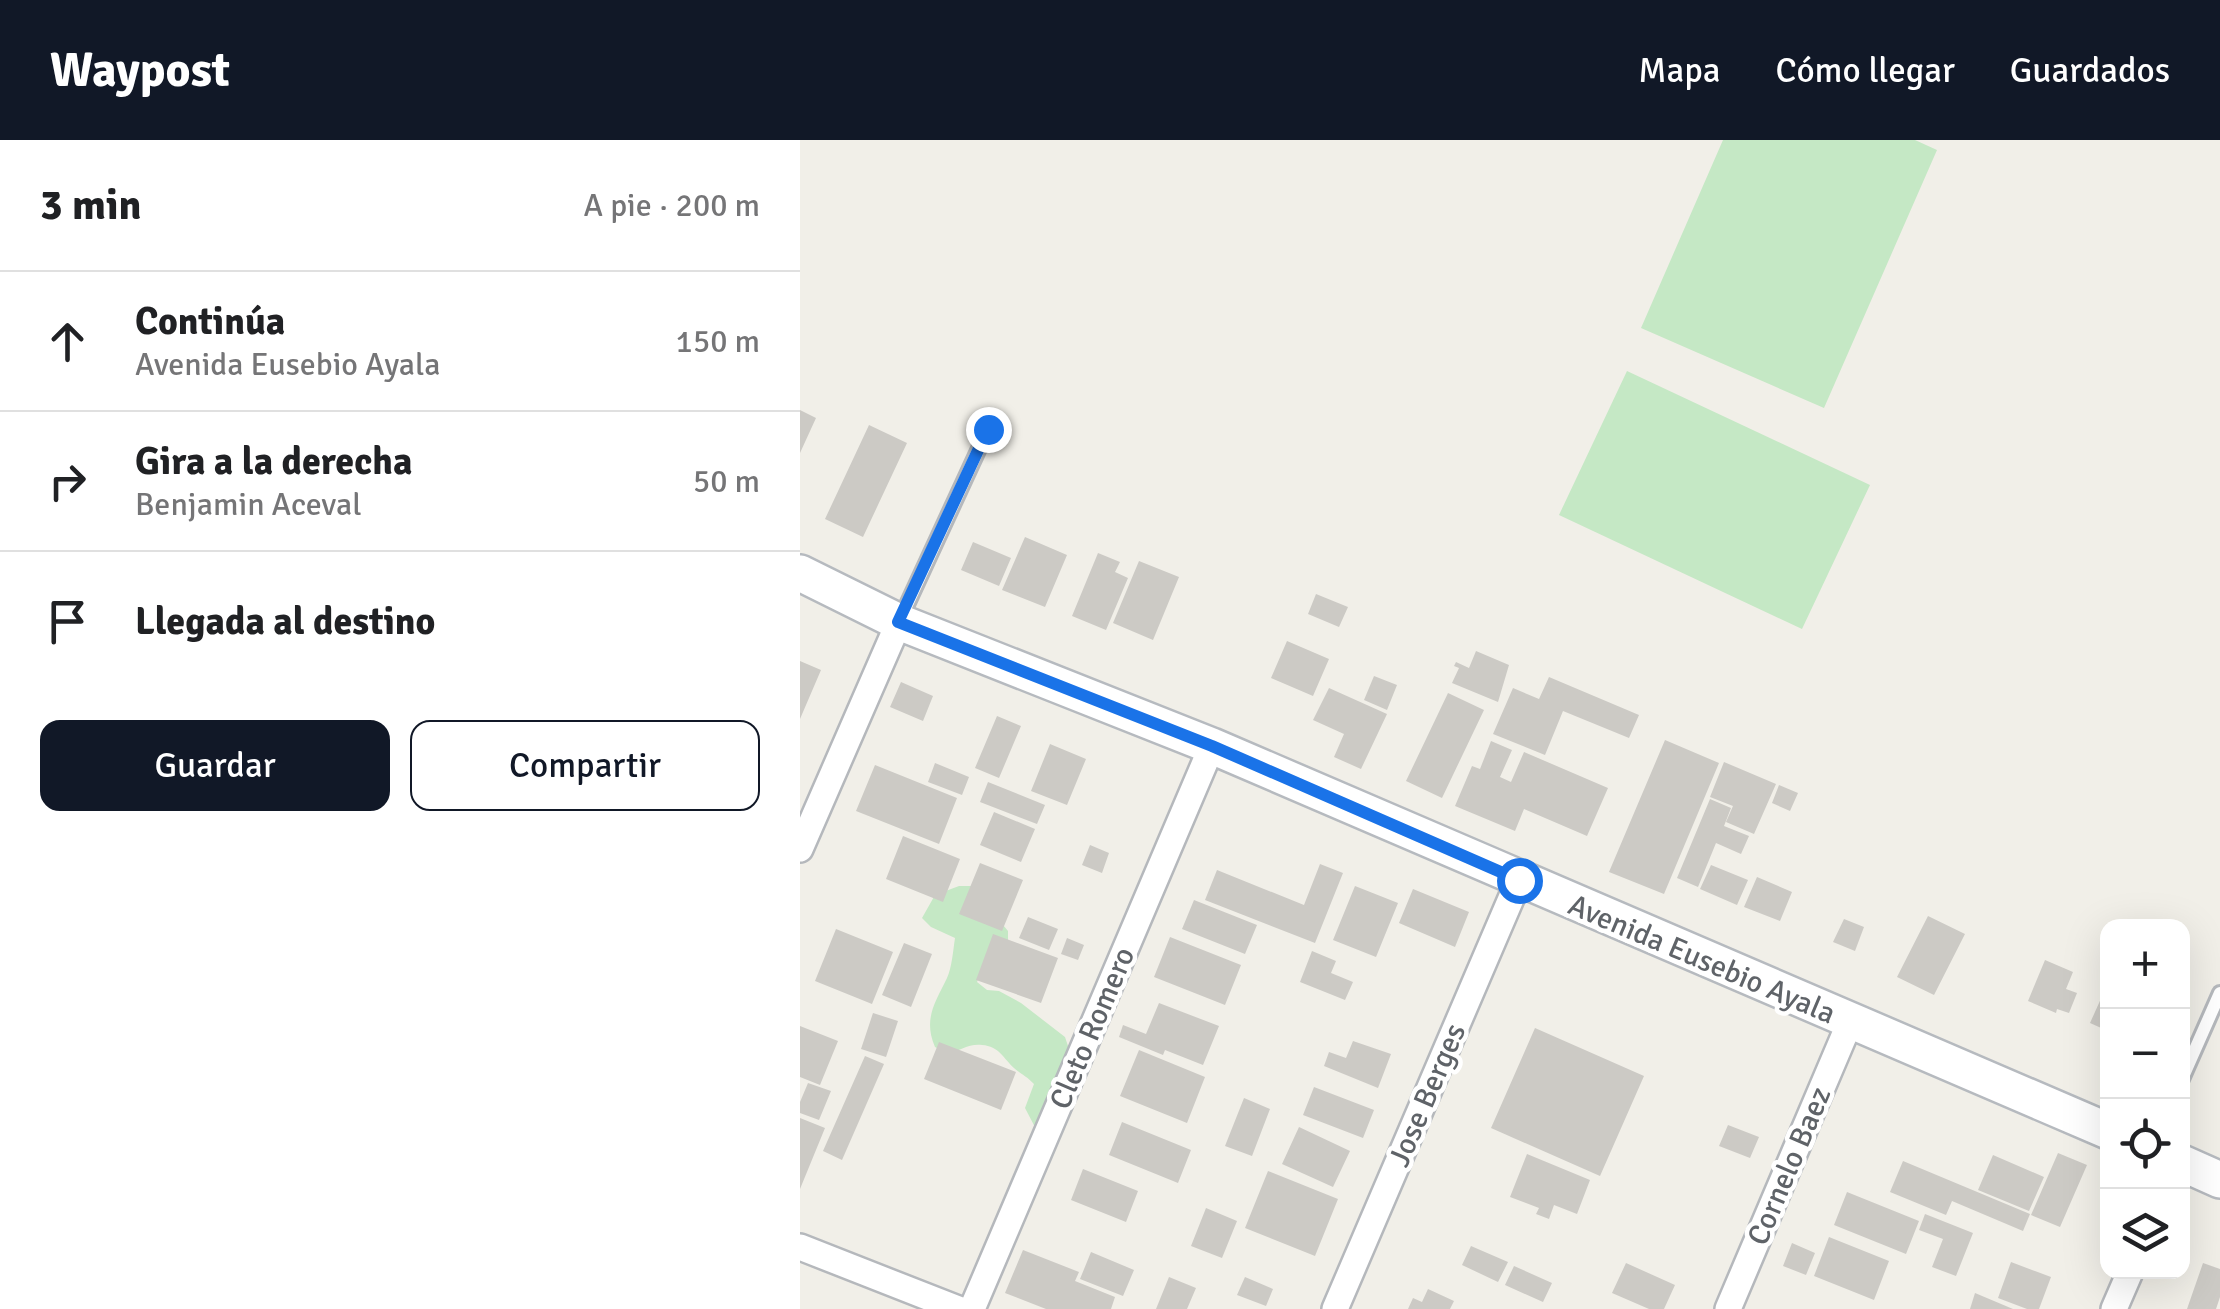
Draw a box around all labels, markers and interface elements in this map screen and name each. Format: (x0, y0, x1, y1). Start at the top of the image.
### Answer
text: Waypost (50, 41, 230, 100)
text: Mapa (1638, 49, 1721, 92)
text: Cómo llegar (1776, 49, 1955, 92)
text: Guardados (2010, 49, 2170, 92)
text: 3 min (40, 180, 141, 231)
text: A pie · 200 m (584, 186, 760, 225)
text: Continúa (135, 298, 285, 345)
icon: ahead (40, 314, 95, 369)
text: 150 m (676, 322, 760, 361)
text: Avenida Eusebio Ayala (135, 345, 441, 384)
route end (966, 407, 1012, 453)
text: Gira a la derecha (135, 438, 412, 485)
icon: right (40, 454, 95, 509)
text: 50 m (693, 462, 760, 501)
text: Benjamin Aceval (135, 485, 362, 524)
icon: arrive (40, 594, 95, 649)
text: Llegada al destino (135, 598, 435, 645)
button: Guardar (40, 720, 390, 811)
button: Compartir (410, 720, 760, 811)
route start (1497, 858, 1543, 904)
street label: Avenida Eusebio Ayala (1563, 886, 1841, 1032)
map controls (2100, 919, 2190, 1279)
button: + (2100, 919, 2190, 1009)
street label: Cleto Romero (1042, 942, 1143, 1115)
button: − (2100, 1009, 2190, 1099)
street label: Jose Berges (1381, 1018, 1474, 1172)
street label: Cornelo Baez (1740, 1082, 1839, 1251)
button: locate (2100, 1099, 2190, 1189)
button: layers (2100, 1189, 2190, 1279)

